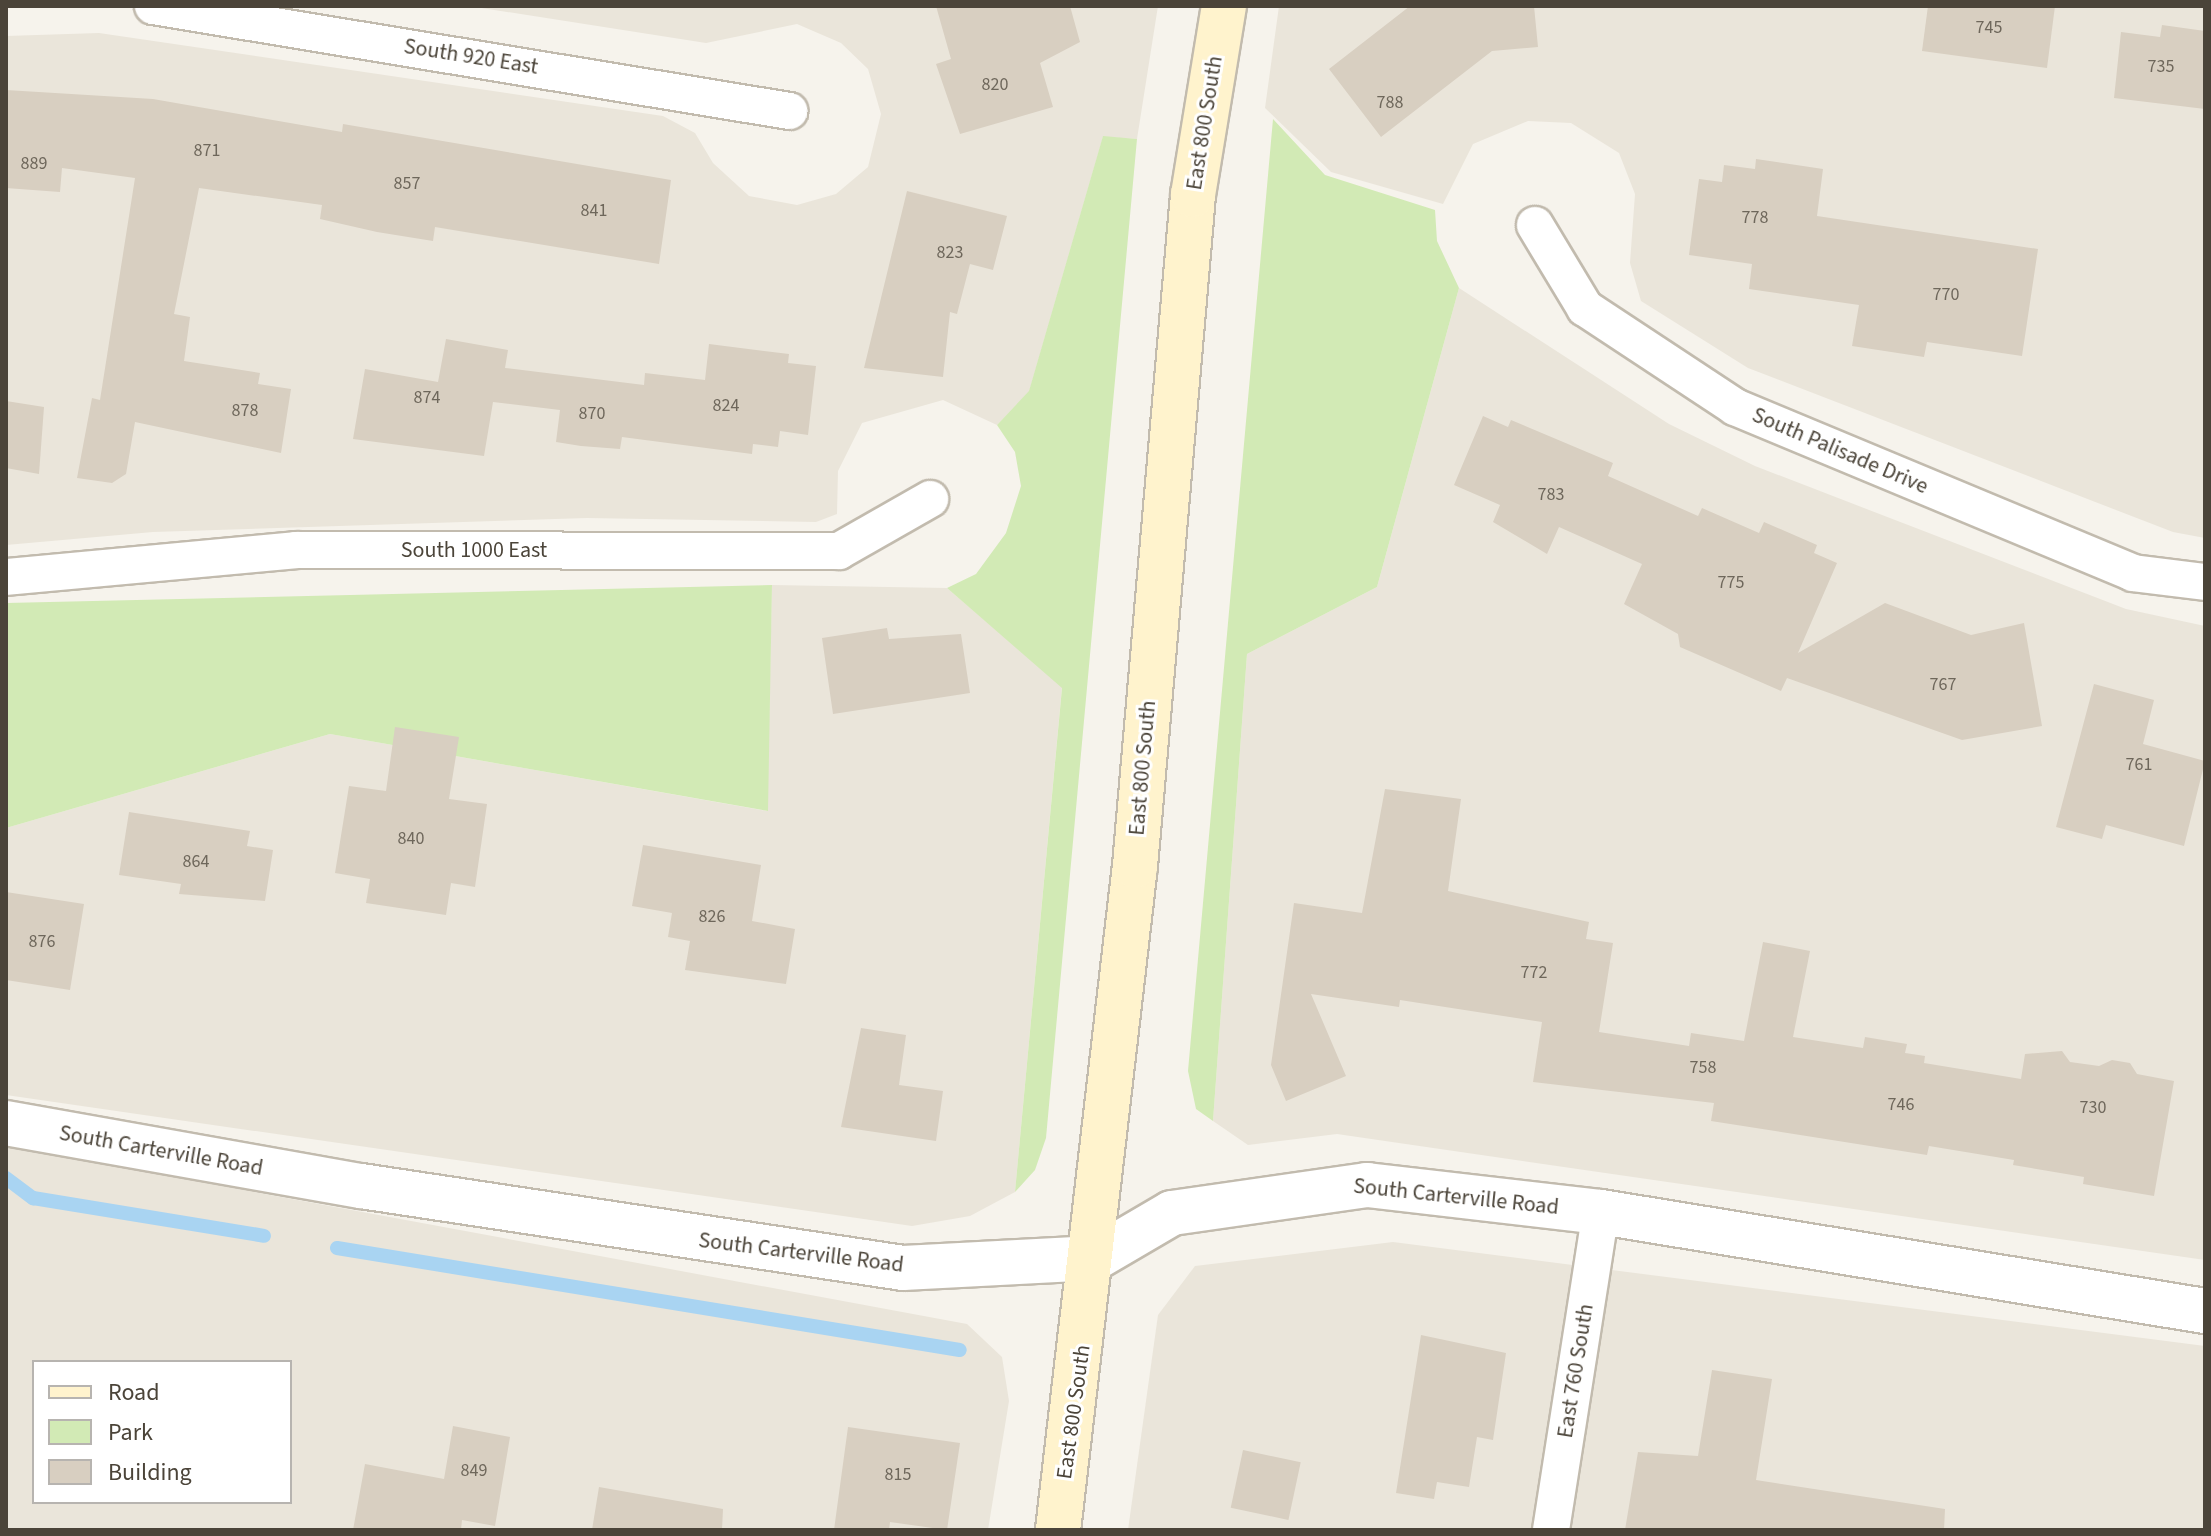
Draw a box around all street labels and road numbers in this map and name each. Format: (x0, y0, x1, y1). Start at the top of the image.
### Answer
street label: South 920 East (402, 33, 540, 81)
street label: East 800 South (1181, 54, 1229, 192)
street label: South Palisade Drive (1748, 402, 1932, 500)
street label: South 1000 East (401, 538, 547, 564)
street label: East 800 South (1124, 699, 1162, 837)
street label: South Carterville Road (57, 1120, 265, 1182)
street label: South Carterville Road (1352, 1173, 1560, 1221)
street label: South Carterville Road (697, 1227, 905, 1279)
street label: East 760 South (1552, 1302, 1600, 1440)
street label: East 800 South (1051, 1343, 1097, 1481)

